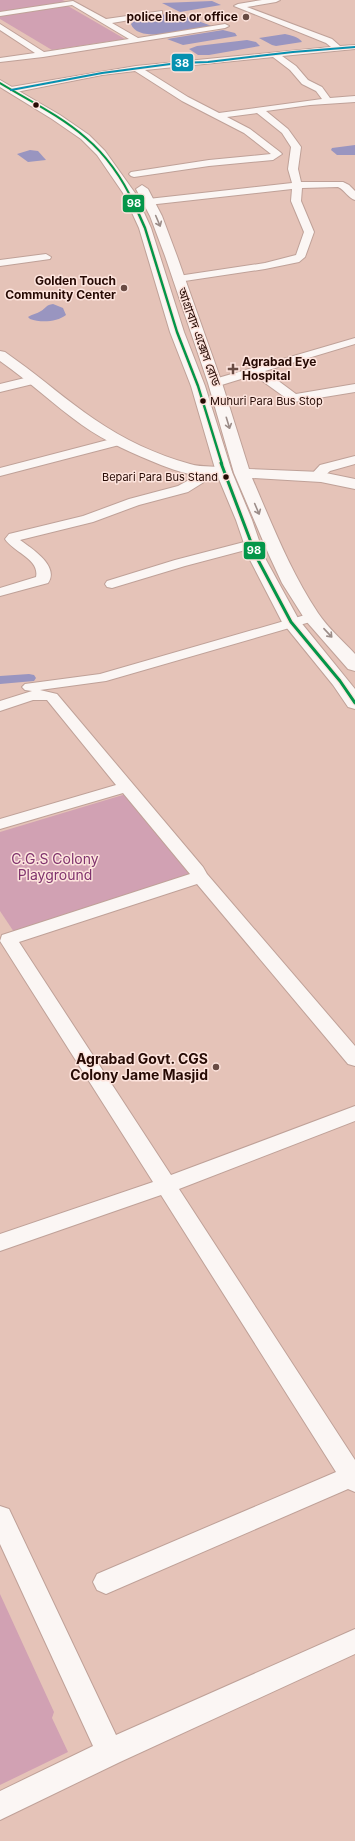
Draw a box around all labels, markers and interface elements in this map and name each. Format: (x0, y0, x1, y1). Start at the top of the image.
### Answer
place label: police line or office (126, 9, 238, 24)
marker: police line or office (241, 12, 251, 22)
line badge: 38 (171, 53, 194, 72)
text: 38 (175, 56, 189, 70)
unlabelled marker (31, 100, 41, 110)
line badge: 98 (122, 194, 145, 213)
text: 98 (127, 196, 141, 210)
one-way arrow (155, 215, 162, 227)
place label: Golden Touch Community Center (5, 273, 116, 302)
marker: Golden Touch Community Center (119, 283, 129, 293)
street label: আগ্রাবাদ এক্সেস রোড (174, 285, 224, 389)
place label: Agrabad Eye Hospital (242, 354, 316, 383)
marker: Agrabad Eye Hospital (227, 363, 239, 375)
place label: Muhuri Para Bus Stop (210, 394, 323, 408)
marker: Muhuri Para Bus Stop (198, 396, 208, 406)
one-way arrow (224, 417, 232, 429)
place label: Bepari Para Bus Stand (102, 470, 218, 484)
marker: Bepari Para Bus Stand (221, 472, 231, 482)
one-way arrow (254, 503, 261, 515)
line badge: 98 (243, 541, 266, 560)
text: 98 (247, 543, 261, 557)
one-way arrow (323, 628, 332, 639)
park label: C.G.S Colony Playground (11, 850, 99, 883)
place label: Agrabad Govt. CGS Colony Jame Masjid (70, 1050, 208, 1083)
marker: Agrabad Govt. CGS Colony Jame Masjid (211, 1062, 221, 1072)

